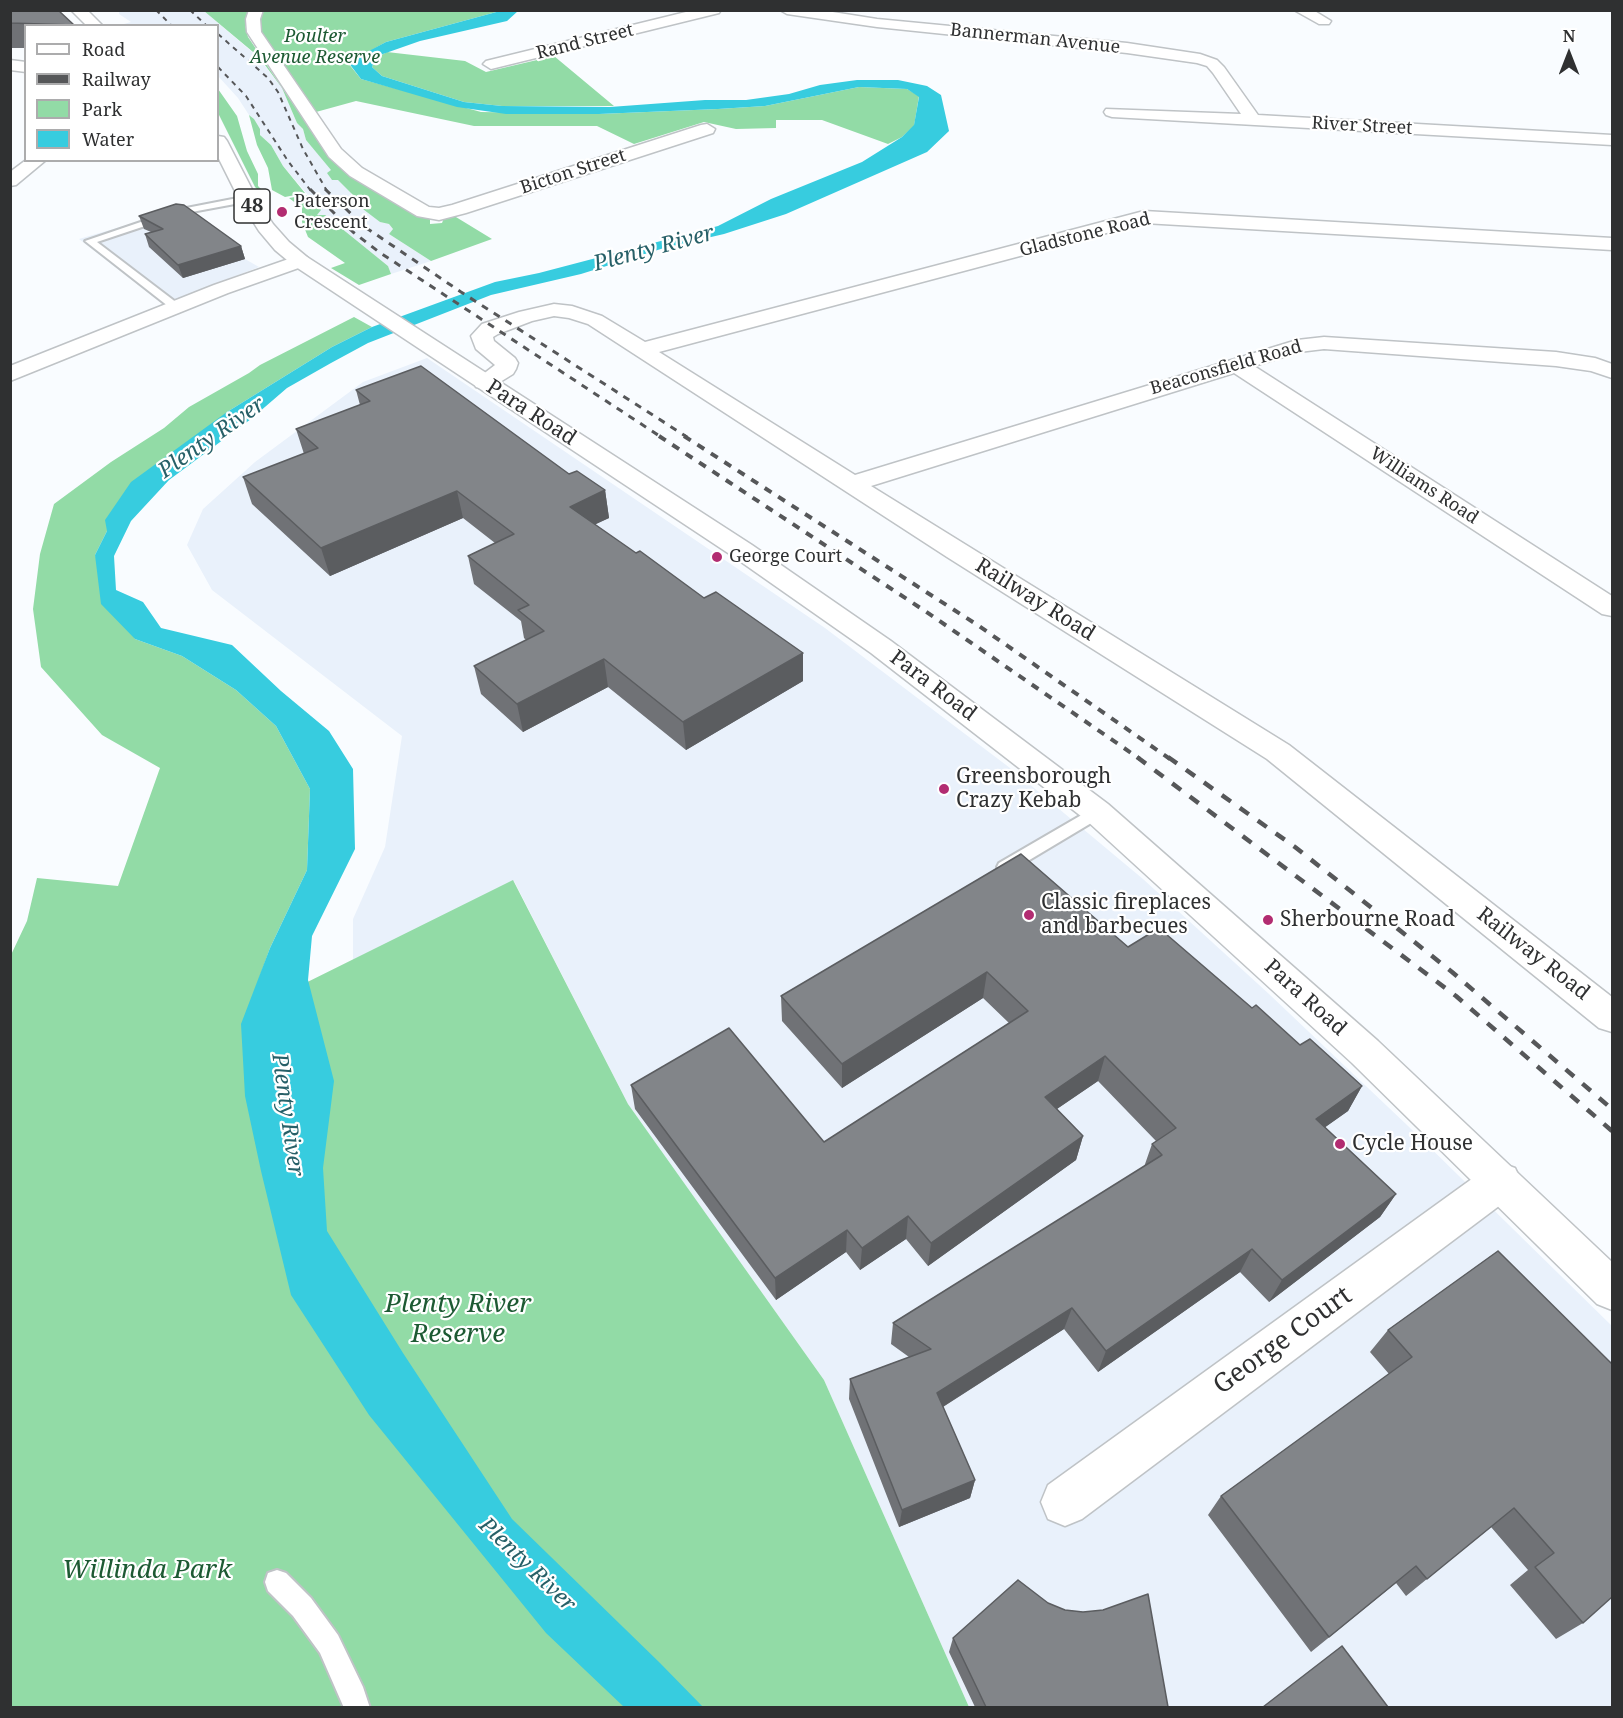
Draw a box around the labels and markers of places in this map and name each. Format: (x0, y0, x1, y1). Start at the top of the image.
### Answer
place label: Paterson Crescent (294, 191, 370, 234)
marker: Paterson Crescent (275, 205, 289, 219)
place label: George Court (729, 546, 842, 568)
marker: George Court (710, 550, 724, 564)
place label: Greensborough Crazy Kebab (956, 764, 1111, 814)
marker: Greensborough Crazy Kebab (937, 782, 951, 796)
place label: Classic fireplaces and barbecues (1041, 890, 1211, 940)
place label: Sherbourne Road (1280, 907, 1455, 933)
marker: Classic fireplaces and barbecues (1022, 908, 1036, 922)
marker: Sherbourne Road (1261, 913, 1275, 927)
place label: Cycle House (1352, 1131, 1473, 1157)
marker: Cycle House (1333, 1137, 1347, 1151)

